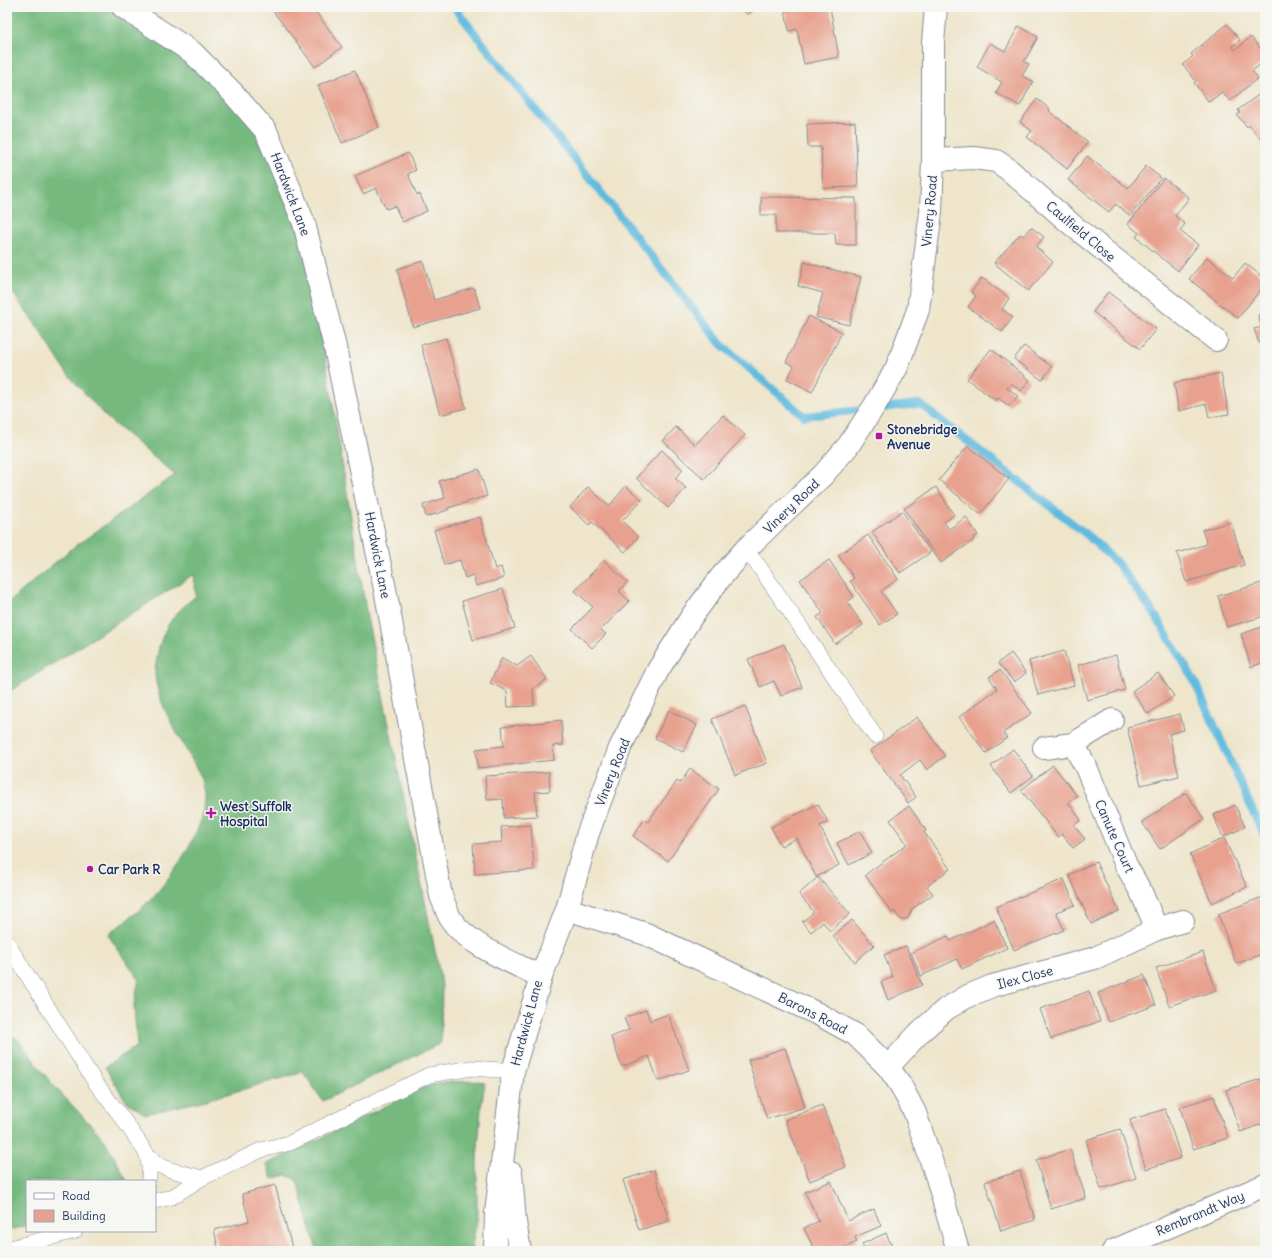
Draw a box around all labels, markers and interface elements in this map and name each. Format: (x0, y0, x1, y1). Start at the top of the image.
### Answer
street label: Hardwick Lane (267, 150, 314, 238)
street label: Vinery Road (918, 174, 941, 248)
street label: Caulfield Close (1042, 197, 1119, 265)
place label: Stonebridge Avenue (887, 421, 958, 453)
marker: Stonebridge Avenue (874, 431, 884, 441)
street label: Vinery Road (760, 475, 823, 537)
street label: Hardwick Lane (361, 510, 394, 600)
street label: Vinery Road (591, 735, 634, 809)
street label: Canute Court (1091, 797, 1138, 876)
place label: West Suffolk Hospital (220, 798, 292, 830)
marker: West Suffolk Hospital (205, 807, 217, 819)
place label: Car Park R (98, 861, 161, 878)
marker: Car Park R (85, 864, 95, 874)
street label: Ilex Close (996, 962, 1055, 993)
street label: Hardwick Lane (507, 978, 546, 1068)
street label: Barons Road (775, 989, 851, 1038)
legend (26, 1180, 156, 1232)
street label: Rembrandt Way (1153, 1187, 1247, 1240)
text: Road (62, 1188, 90, 1203)
text: Building (62, 1208, 106, 1223)

